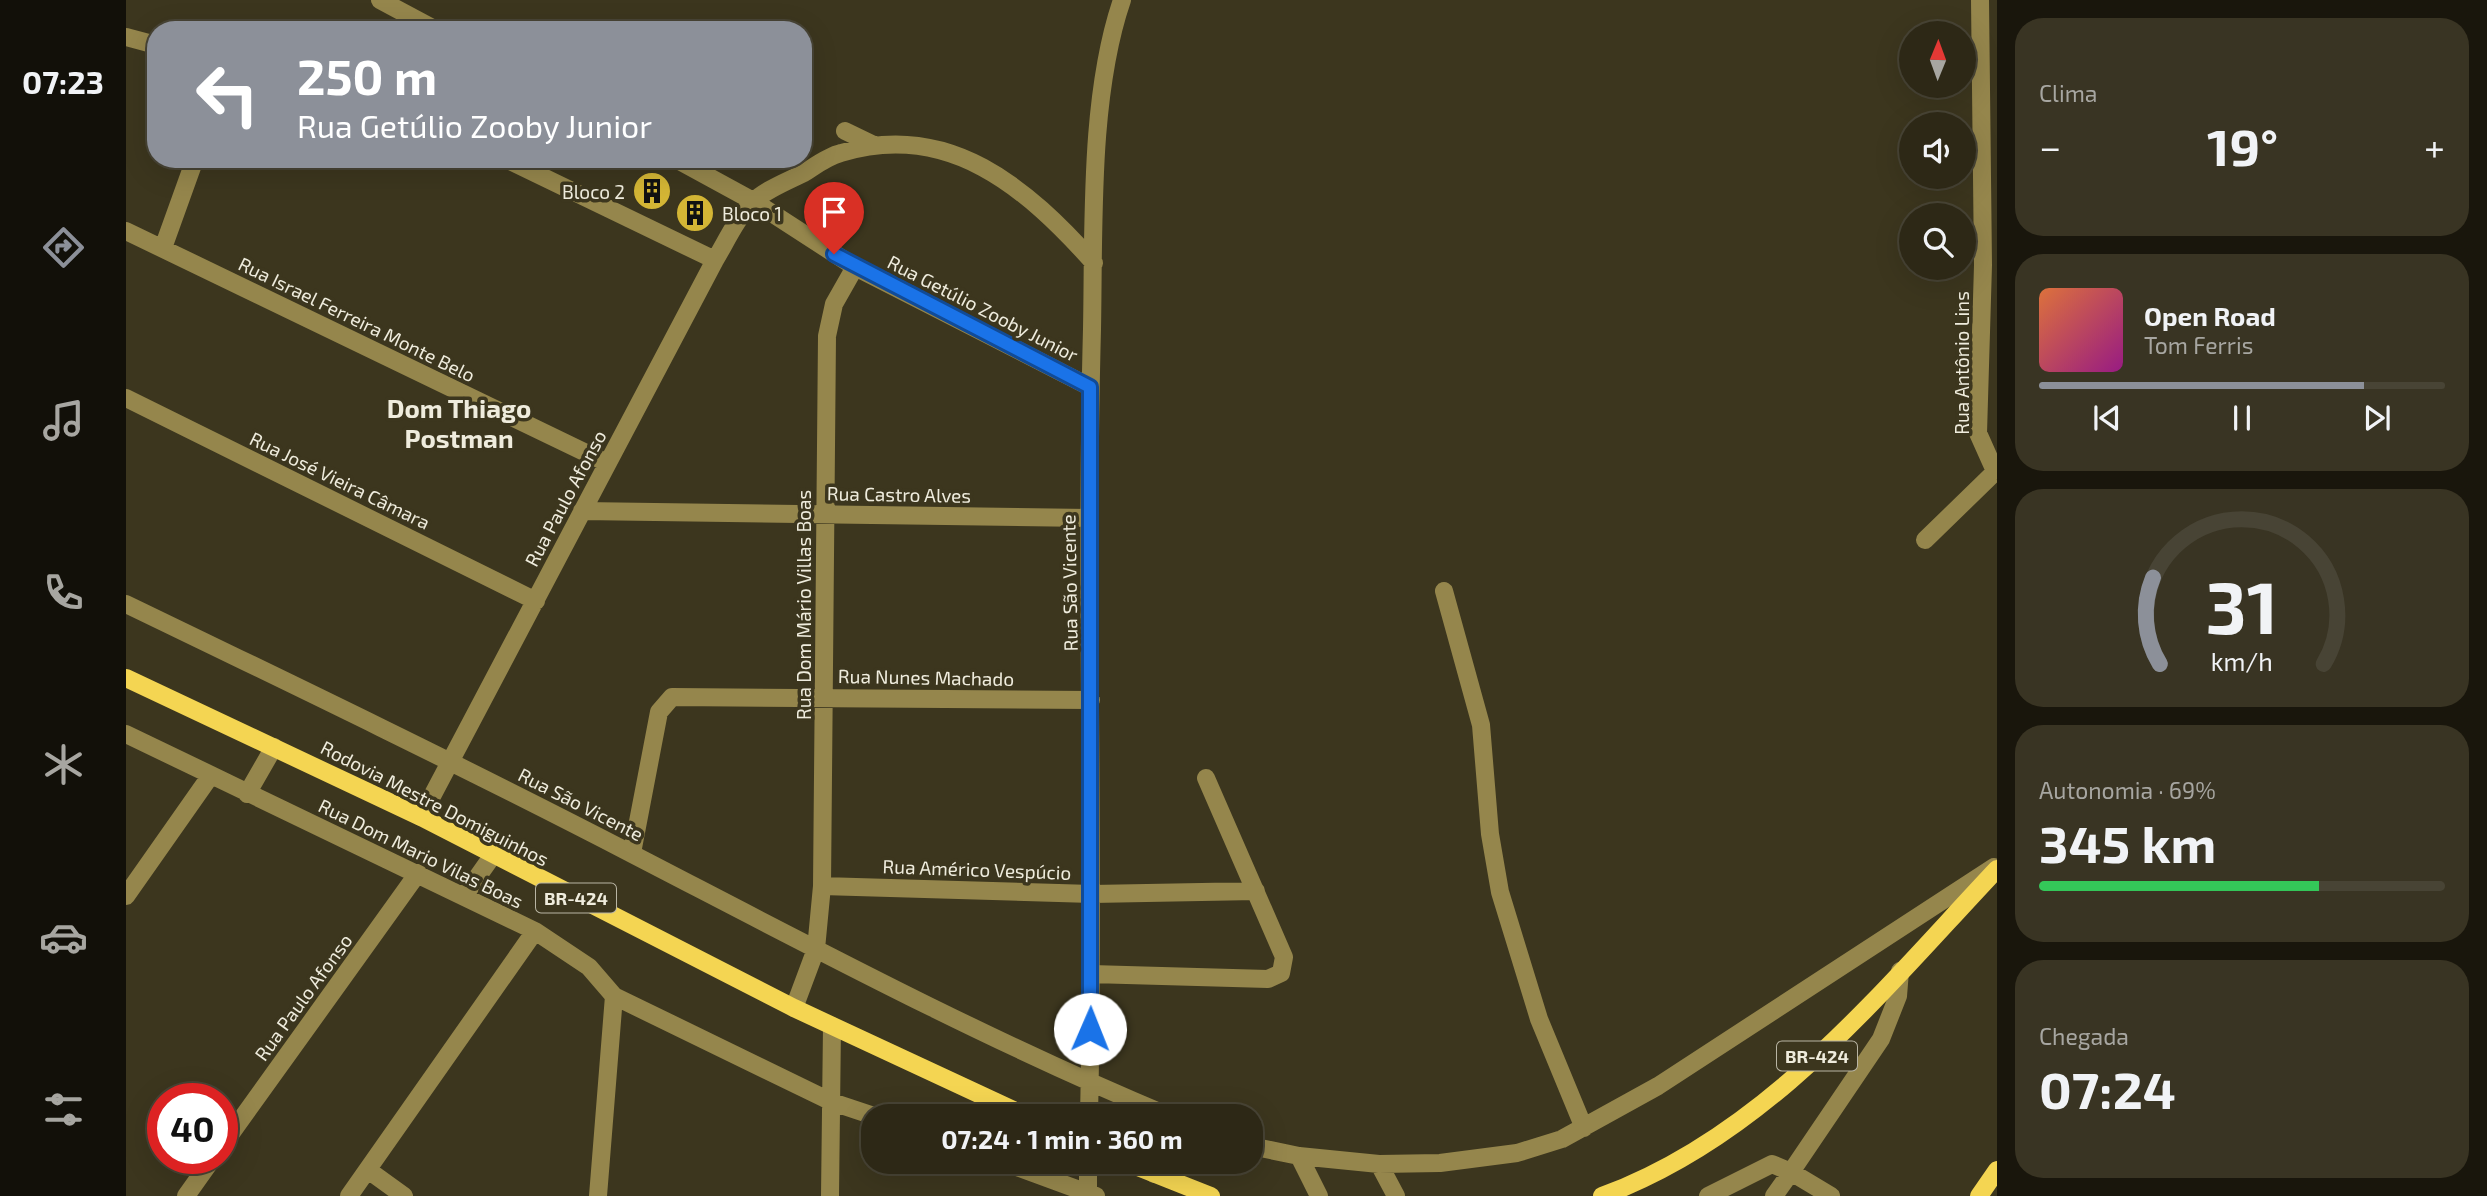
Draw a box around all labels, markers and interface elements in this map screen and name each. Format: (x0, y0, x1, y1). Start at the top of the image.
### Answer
north arrow (1899, 21, 1976, 98)
map controls (1899, 21, 1976, 280)
text: 250 m (297, 46, 437, 105)
icon: left (182, 49, 273, 140)
text: 07:23 (22, 62, 104, 100)
text: Clima (2039, 79, 2097, 107)
text: Rua Getúlio Zooby Junior (297, 106, 652, 144)
button: sound (1899, 112, 1976, 189)
text: 19° (2207, 114, 2278, 176)
text: − (2039, 123, 2061, 169)
text: + (2424, 123, 2445, 169)
building icon: Bloco 2 (631, 170, 673, 212)
place label: Bloco 2 (562, 180, 625, 203)
pin (804, 182, 864, 254)
building icon: Bloco 1 (674, 192, 716, 234)
icon: arrive (815, 193, 853, 231)
place label: Bloco 1 (722, 202, 782, 225)
button: search (1899, 203, 1976, 280)
icon: directions (39, 223, 88, 272)
street label: Rua Getúlio Zooby Junior (884, 250, 1082, 366)
street label: Rua Israel Ferreira Monte Belo (235, 252, 479, 386)
street label: Rua Antônio Lins (1950, 291, 1973, 435)
text: Open Road (2144, 300, 2276, 331)
text: Tom Ferris (2144, 331, 2253, 359)
district label: Dom Thiago Postman (387, 392, 531, 453)
icon: music (39, 396, 88, 445)
icon: previous (2088, 399, 2126, 437)
icon: pause (2223, 399, 2261, 437)
icon: next (2358, 399, 2396, 437)
street label: Rua José Vieira Câmara (246, 426, 434, 534)
street label: Rua Paulo Afonso (519, 426, 611, 570)
street label: Rua Castro Alves (827, 481, 971, 507)
street label: Rua Dom Mário Villas Boas (792, 490, 815, 720)
street label: Rua São Vicente (1056, 514, 1082, 652)
text: 31 (2206, 561, 2278, 649)
icon: phone (39, 568, 88, 617)
text: km/h (2211, 646, 2273, 676)
street label: Rua Nunes Machado (838, 664, 1014, 690)
street label: Rodovia Mestre Domiguinhos (317, 735, 553, 871)
icon: climate (39, 740, 88, 789)
street label: Rua São Vicente (515, 763, 647, 845)
text: Autonomia · 69% (2039, 776, 2216, 804)
street label: Rua Dom Mario Vilas Boas (315, 793, 527, 913)
text: 345 km (2039, 811, 2216, 873)
street label: Rua Américo Vespúcio (882, 854, 1072, 884)
road number: BR-424 (536, 884, 616, 912)
icon: car (39, 913, 88, 962)
street label: Rua Paulo Afonso (249, 929, 357, 1065)
position arrow (1053, 992, 1127, 1066)
text: Chegada (2039, 1022, 2129, 1050)
road number: BR-424 (1777, 1042, 1857, 1070)
text: 07:24 (2039, 1057, 2176, 1119)
speed limit sign: 40 (147, 1083, 238, 1174)
icon: filters (39, 1085, 88, 1134)
text: 07:24 · 1 min · 360 m (941, 1123, 1183, 1154)

